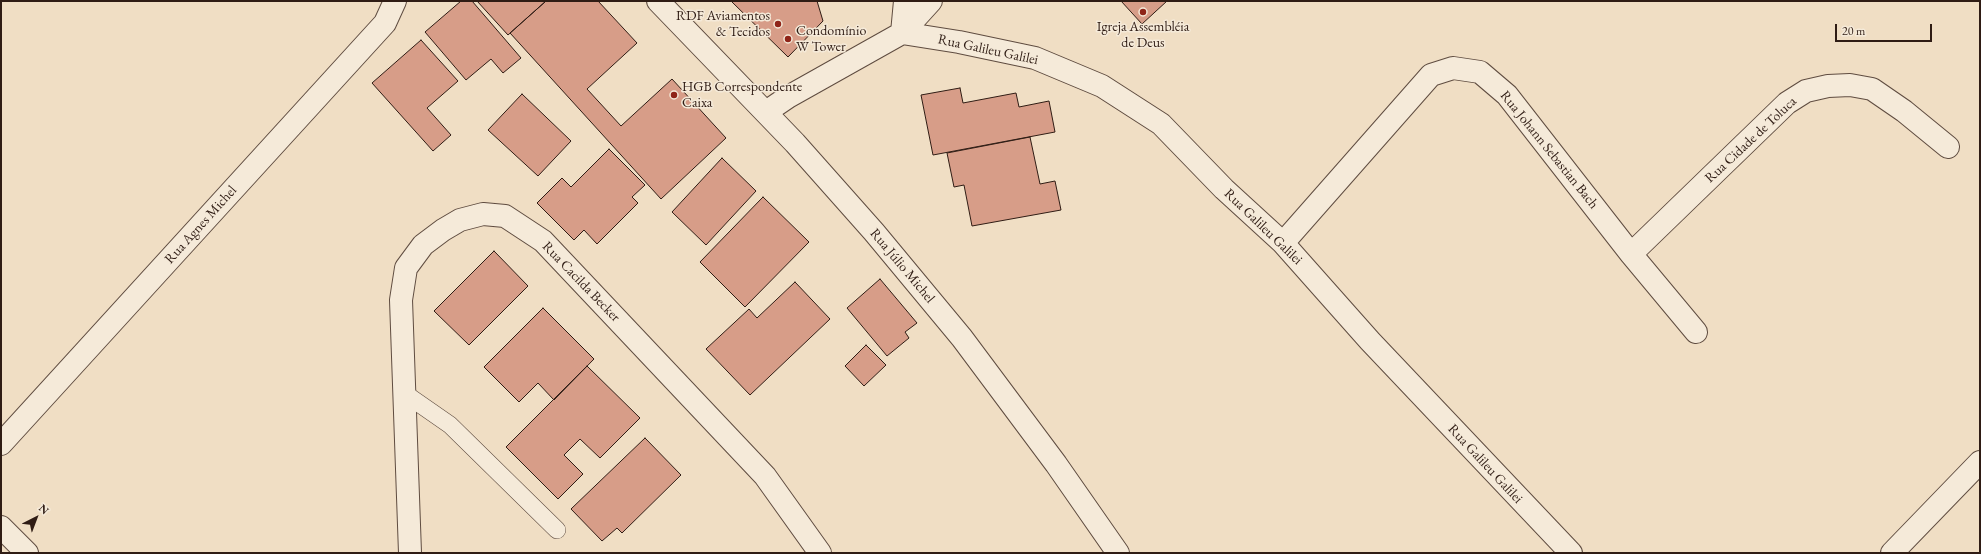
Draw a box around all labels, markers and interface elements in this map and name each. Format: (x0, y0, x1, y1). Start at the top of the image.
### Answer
marker: Igreja Assembléia de Deus (1138, 7, 1148, 17)
place label: RDF Aviamentos & Tecidos (676, 8, 770, 40)
scale bar (1837, 16, 1934, 42)
marker: RDF Aviamentos & Tecidos (773, 19, 783, 29)
place label: Igreja Assembléia de Deus (1097, 19, 1189, 52)
place label: Condomínio W Tower (796, 23, 866, 56)
text: 20 m (1842, 23, 1865, 39)
street label: Rua Galileu Galilei (936, 31, 1040, 69)
marker: Condomínio W Tower (783, 34, 793, 44)
place label: HGB Correspondente Caixa (682, 79, 802, 112)
street label: Rua Johann Sebastian Bach (1496, 88, 1602, 212)
marker: HGB Correspondente Caixa (669, 90, 679, 100)
street label: Rua Cidade de Toluca (1702, 93, 1800, 187)
street label: Rua Agnes Michel (161, 182, 241, 268)
street label: Rua Galileu Galilei (1220, 185, 1306, 269)
street label: Rua Júlio Michel (866, 225, 938, 307)
street label: Rua Cacilda Becker (538, 238, 624, 326)
street label: Rua Galileu Galilei (1444, 421, 1526, 507)
north arrow (16, 498, 56, 538)
text: N (36, 501, 52, 517)

